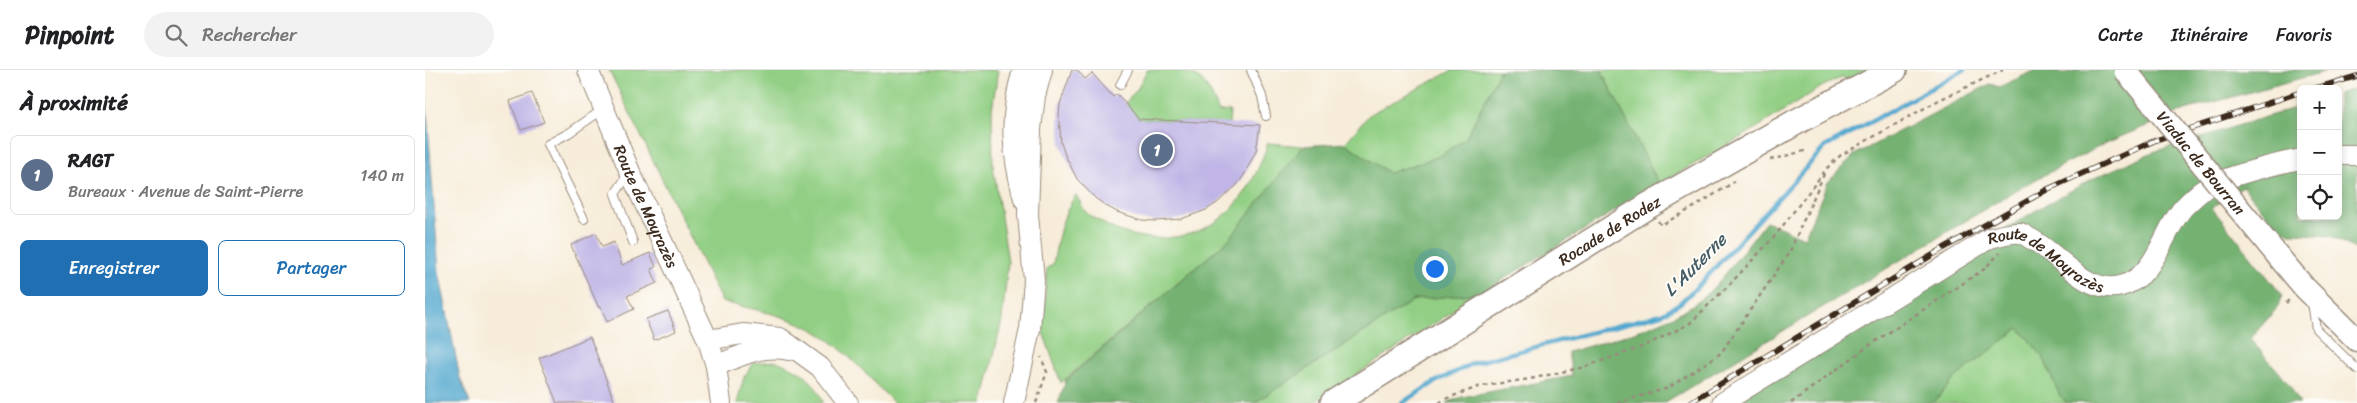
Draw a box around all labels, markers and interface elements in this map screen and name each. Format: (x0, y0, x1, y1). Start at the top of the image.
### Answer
search box (144, 12, 494, 57)
text: Pinpoint (25, 14, 114, 56)
text: Rechercher (202, 18, 297, 51)
text: Carte (2098, 19, 2143, 51)
text: Itinéraire (2171, 19, 2248, 51)
text: Favoris (2276, 19, 2332, 51)
icon: search (162, 21, 190, 49)
text: À proximité (20, 84, 128, 122)
map controls (2297, 85, 2342, 220)
button: + (2297, 85, 2342, 130)
street label: Viaduc de Bourran (2149, 104, 2253, 222)
button: − (2297, 130, 2342, 175)
pin: 1 (1141, 131, 1173, 169)
street label: Route de Moyrazès (605, 140, 687, 273)
text: RAGT (68, 144, 113, 177)
text: 1 (34, 161, 40, 190)
text: 140 m (361, 161, 404, 190)
button: locate (2297, 175, 2342, 220)
text: Bureaux · Avenue de Saint-Pierre (68, 177, 303, 206)
street label: Rocade de Rodez (1552, 187, 1667, 274)
street label: Route de Moyrazès (1985, 219, 2107, 301)
water label: L'Auterne (1656, 224, 1736, 304)
button: Enregistrer (20, 240, 208, 296)
button: Partager (218, 240, 405, 296)
your location (1422, 256, 1448, 282)

